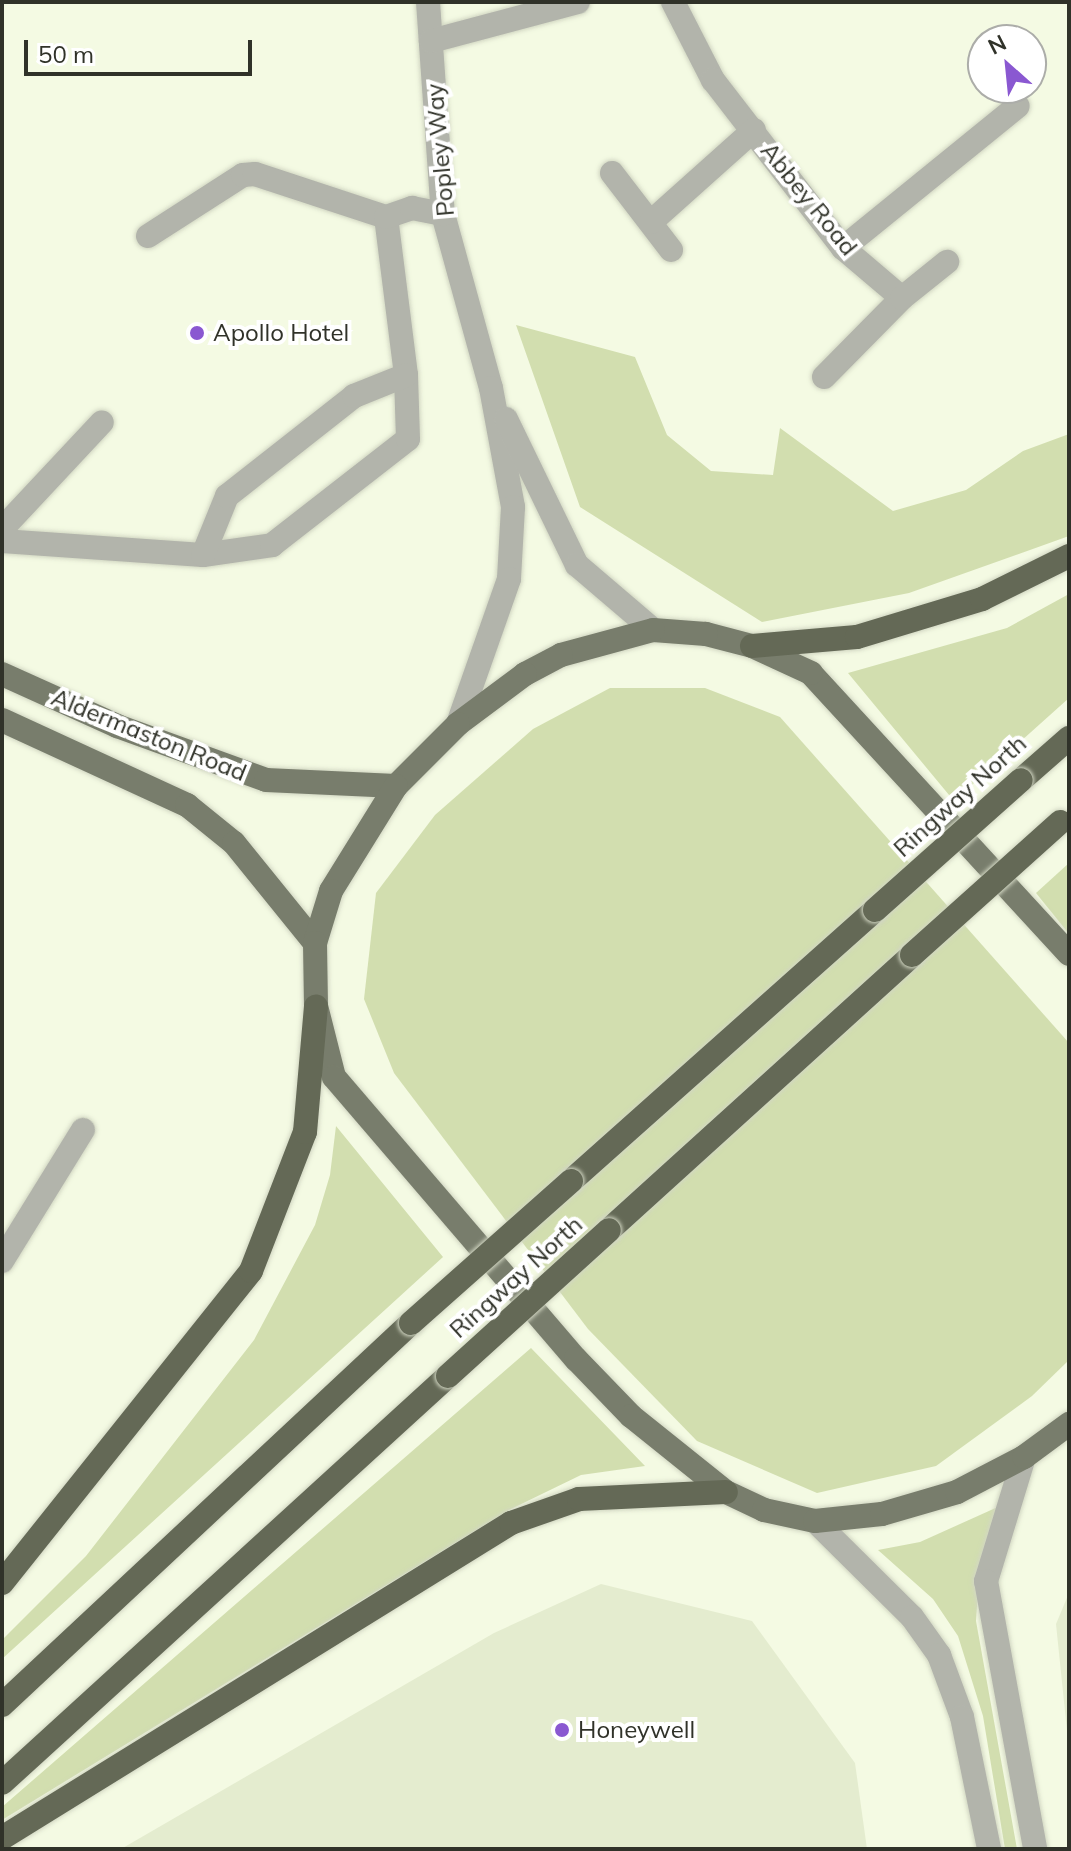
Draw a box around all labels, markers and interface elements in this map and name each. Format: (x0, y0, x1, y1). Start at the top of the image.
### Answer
scale bar (28, 24, 256, 74)
north arrow (967, 24, 1047, 104)
text: N (983, 28, 1011, 61)
text: 50 m (38, 39, 94, 69)
street label: Popley Way (420, 82, 460, 218)
street label: Abbey Road (755, 137, 863, 261)
place label: Apollo Hotel (213, 319, 349, 347)
marker: Apollo Hotel (188, 324, 206, 342)
street label: Aldermaston Road (47, 683, 251, 787)
street label: Ringway North (888, 729, 1032, 863)
street label: Ringway North (444, 1210, 588, 1344)
place label: Honeywell (578, 1716, 695, 1744)
marker: Honeywell (553, 1721, 571, 1739)

